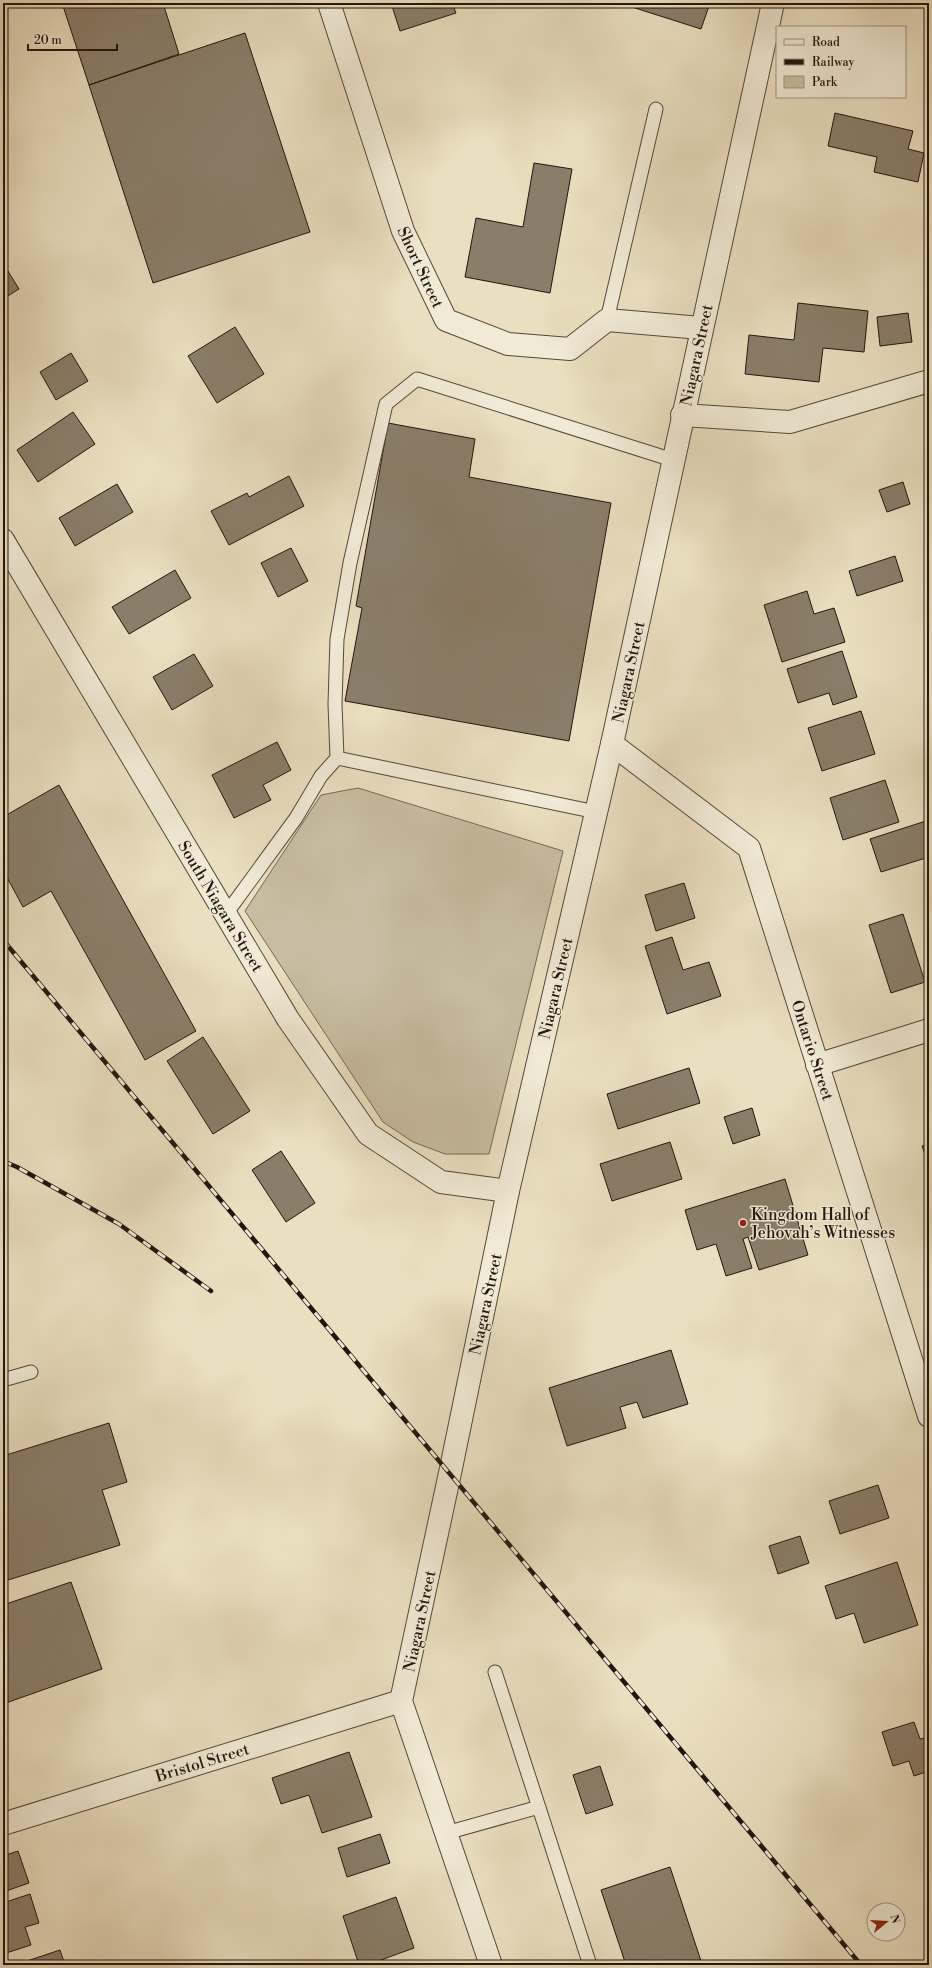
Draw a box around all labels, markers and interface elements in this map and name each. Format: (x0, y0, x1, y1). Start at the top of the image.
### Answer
scale bar (28, 26, 117, 52)
legend (776, 26, 906, 98)
text: 20 m (34, 33, 62, 48)
text: Road (812, 35, 840, 50)
text: Railway (812, 55, 854, 70)
text: Park (812, 75, 838, 90)
street label: Short Street (393, 224, 448, 312)
street label: Niagara Street (676, 302, 718, 408)
street label: Niagara Street (608, 619, 650, 725)
street label: South Niagara Street (173, 837, 267, 976)
street label: Niagara Street (535, 935, 577, 1041)
street label: Ontario Street (786, 998, 838, 1103)
place label: Kingdom Hall of Jehovah’s Witnesses (750, 1205, 895, 1243)
marker: Kingdom Hall of Jehovah’s Witnesses (738, 1218, 748, 1228)
street label: Niagara Street (465, 1251, 507, 1357)
street label: Niagara Street (399, 1568, 441, 1674)
street label: Bristol Street (152, 1739, 252, 1787)
north arrow (866, 1902, 906, 1942)
text: N (887, 1913, 903, 1926)

